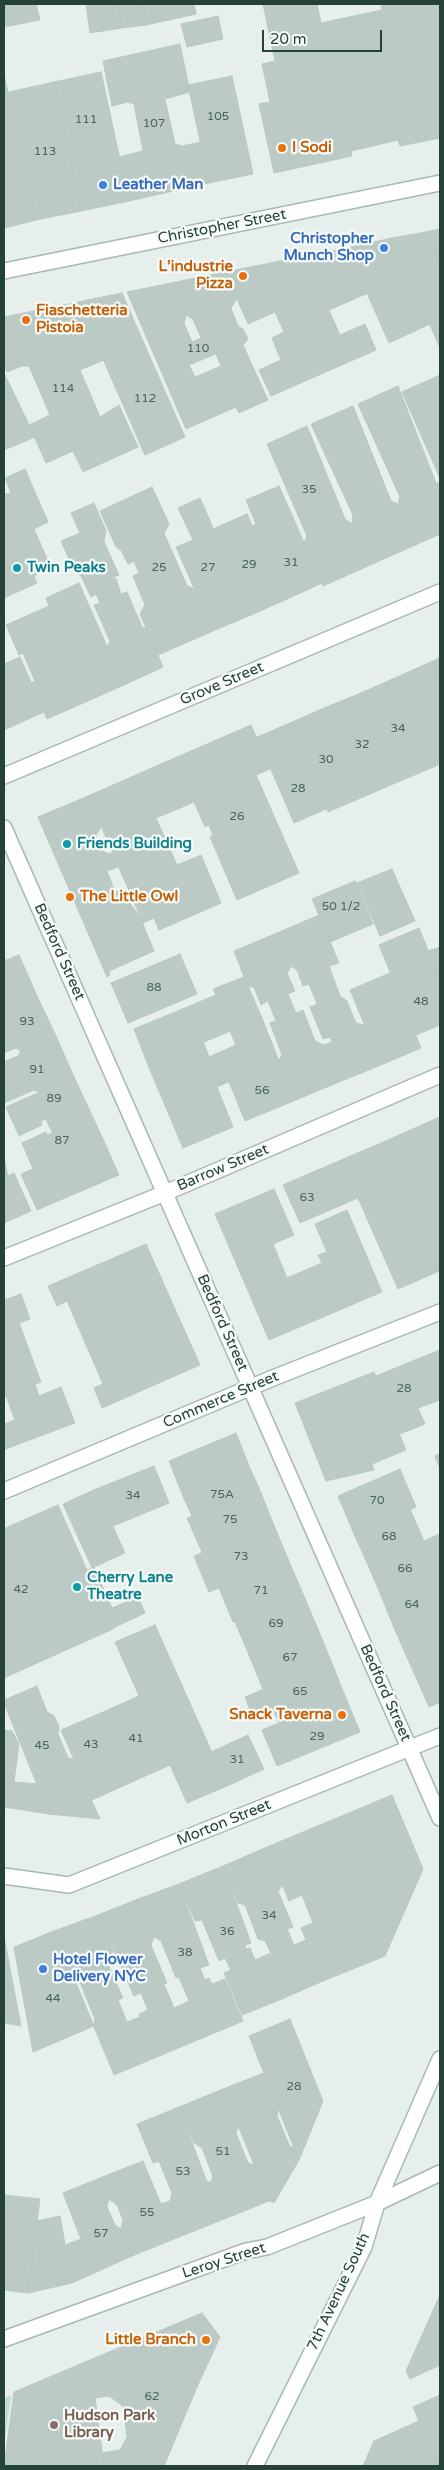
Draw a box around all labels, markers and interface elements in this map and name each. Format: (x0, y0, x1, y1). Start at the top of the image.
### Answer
scale bar (264, 20, 384, 52)
text: 20 m (270, 30, 307, 48)
house number: 105 (207, 110, 229, 124)
house number: 111 (75, 113, 97, 127)
house number: 107 (143, 117, 165, 131)
place label: I Sodi (292, 139, 332, 157)
marker: I Sodi (276, 142, 288, 154)
house number: 113 (34, 145, 56, 159)
place label: Leather Man (113, 176, 203, 194)
marker: Leather Man (97, 179, 109, 191)
street label: Christopher Street (156, 206, 288, 248)
place label: Christopher Munch Shop (284, 230, 374, 265)
marker: Christopher Munch Shop (378, 242, 390, 254)
place label: L’industrie Pizza (158, 258, 233, 293)
marker: L’industrie Pizza (237, 270, 249, 282)
place label: Fiaschetteria Pistoia (36, 302, 128, 337)
marker: Fiaschetteria Pistoia (20, 314, 32, 326)
house number: 110 (187, 342, 209, 356)
house number: 114 (52, 382, 74, 396)
house number: 112 (134, 392, 156, 406)
house number: 35 (301, 483, 317, 497)
house number: 31 (283, 556, 299, 570)
house number: 29 (241, 558, 257, 572)
place label: Twin Peaks (27, 559, 106, 577)
house number: 25 (151, 561, 167, 575)
house number: 27 (200, 561, 216, 575)
marker: Twin Peaks (11, 562, 23, 574)
street label: Grove Street (178, 658, 266, 710)
house number: 34 (390, 722, 406, 736)
house number: 32 (354, 738, 370, 752)
house number: 30 (318, 753, 334, 767)
house number: 28 (290, 782, 306, 796)
house number: 26 (229, 810, 245, 824)
place label: Friends Building (77, 835, 192, 853)
marker: Friends Building (61, 838, 73, 850)
place label: The Little Owl (80, 888, 178, 906)
marker: The Little Owl (64, 891, 76, 903)
house number: 50 1/2 (322, 900, 360, 914)
street label: Bedford Street (30, 901, 88, 1003)
house number: 88 (146, 981, 162, 995)
house number: 48 (413, 995, 429, 1009)
house number: 93 (19, 1015, 35, 1029)
house number: 91 (29, 1063, 45, 1077)
house number: 56 (254, 1084, 270, 1098)
house number: 89 (46, 1092, 62, 1106)
house number: 87 (54, 1134, 70, 1148)
street label: Barrow Street (174, 1141, 272, 1195)
house number: 63 (299, 1191, 315, 1205)
street label: Bedford Street (193, 1272, 251, 1374)
street label: Commerce Street (160, 1367, 282, 1433)
house number: 28 (396, 1382, 412, 1396)
house number: 75A (210, 1488, 234, 1502)
house number: 34 (125, 1489, 141, 1503)
house number: 70 (369, 1494, 385, 1508)
house number: 75 (222, 1513, 238, 1527)
house number: 68 (381, 1530, 397, 1544)
house number: 73 (233, 1550, 249, 1564)
house number: 66 (397, 1562, 413, 1576)
place label: Cherry Lane Theatre (87, 1569, 173, 1604)
marker: Cherry Lane Theatre (71, 1581, 83, 1593)
house number: 42 (13, 1583, 29, 1597)
house number: 71 (253, 1584, 269, 1598)
house number: 64 (404, 1598, 420, 1612)
house number: 69 (268, 1617, 284, 1631)
street label: Bedford Street (356, 1642, 414, 1744)
house number: 67 (282, 1651, 298, 1665)
house number: 65 (292, 1685, 308, 1699)
place label: Snack Taverna (229, 1706, 332, 1724)
marker: Snack Taverna (336, 1709, 348, 1721)
house number: 29 (309, 1730, 325, 1744)
house number: 41 (128, 1732, 144, 1746)
house number: 43 (83, 1738, 99, 1752)
house number: 45 (34, 1739, 50, 1753)
house number: 31 (229, 1753, 245, 1767)
street label: Morton Street (174, 1796, 274, 1850)
house number: 34 (261, 1909, 277, 1923)
house number: 36 (219, 1925, 235, 1939)
house number: 38 (177, 1946, 193, 1960)
place label: Hotel Flower Delivery NYC (53, 1951, 146, 1986)
marker: Hotel Flower Delivery NYC (37, 1963, 49, 1975)
house number: 44 (45, 1992, 61, 2006)
house number: 28 (286, 2080, 302, 2094)
house number: 51 (215, 2145, 231, 2159)
house number: 53 (175, 2165, 191, 2179)
house number: 55 (139, 2206, 155, 2220)
house number: 57 (93, 2227, 109, 2241)
street label: 7th Avenue South (304, 2230, 374, 2354)
street label: Leroy Street (180, 2239, 268, 2283)
place label: Little Branch (105, 2331, 196, 2349)
marker: Little Branch (200, 2334, 212, 2346)
house number: 62 (144, 2390, 160, 2404)
place label: Hudson Park Library (64, 2407, 155, 2442)
marker: Hudson Park Library (48, 2419, 60, 2431)

